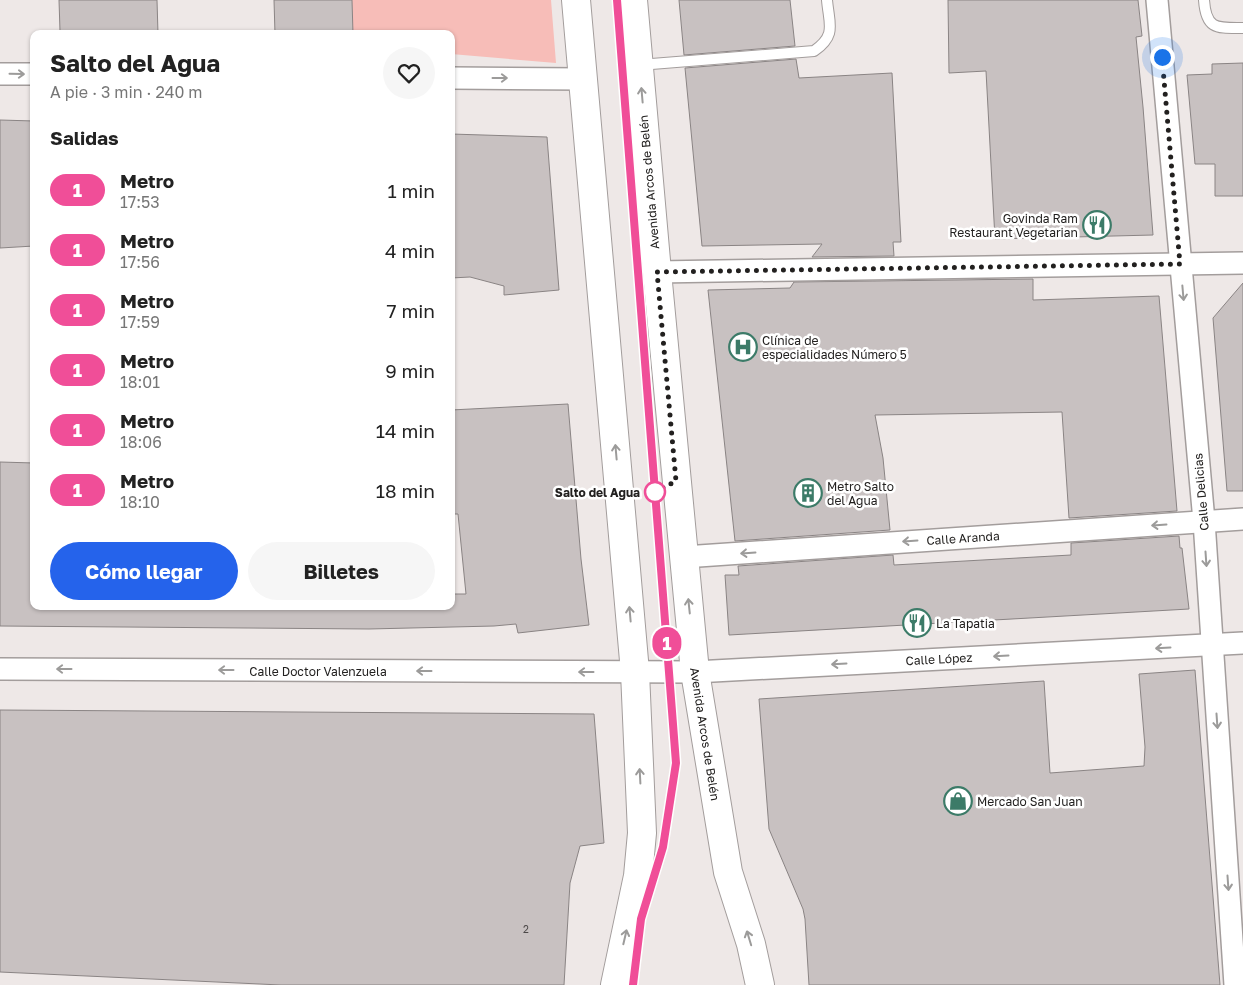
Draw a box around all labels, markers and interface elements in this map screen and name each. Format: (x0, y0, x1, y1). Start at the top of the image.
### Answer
your location (1150, 45, 1175, 70)
button: heart (383, 47, 435, 99)
text: Salto del Agua (50, 48, 220, 77)
one-way arrow (8, 69, 25, 79)
one-way arrow (492, 73, 508, 83)
text: A pie · 3 min · 240 m (50, 82, 203, 102)
one-way arrow (637, 88, 647, 104)
street label: Avenida Arcos de Belén (636, 114, 662, 250)
text: Salidas (50, 126, 119, 149)
text: Metro (120, 169, 174, 192)
text: 1 (73, 179, 82, 201)
text: 1 min (387, 179, 435, 202)
text: 17:53 (120, 192, 160, 212)
restaurant icon: Govinda Ram Restaurant Vegetarian (1082, 210, 1112, 240)
place label: Govinda Ram Restaurant Vegetarian (949, 211, 1078, 240)
text: Metro (120, 229, 174, 252)
text: 1 (73, 239, 82, 261)
text: 4 min (385, 239, 435, 262)
text: 17:56 (120, 252, 160, 272)
one-way arrow (1178, 284, 1188, 300)
text: Metro (120, 289, 174, 312)
text: 1 (73, 299, 82, 321)
text: 7 min (387, 299, 435, 322)
text: 17:59 (120, 312, 160, 332)
hospital icon: Clínica de especialidades Número 5 (728, 332, 758, 362)
place label: Clínica de especialidades Número 5 (762, 333, 907, 362)
text: Metro (120, 349, 174, 372)
text: 1 (73, 359, 82, 381)
text: 9 min (385, 359, 435, 382)
text: 18:01 (120, 372, 160, 392)
text: Metro (120, 409, 174, 432)
text: 1 (73, 419, 82, 441)
text: 14 min (376, 419, 435, 442)
text: 18:06 (120, 432, 162, 452)
one-way arrow (611, 445, 620, 461)
street label: Calle Delicias (1190, 453, 1212, 531)
text: Metro (120, 469, 174, 492)
building icon: Metro Salto del Agua (793, 478, 823, 508)
text: 1 (73, 479, 82, 501)
text: 18 min (376, 479, 435, 502)
place label: Metro Salto del Agua (827, 479, 894, 508)
marker: Salto del Agua (644, 481, 666, 503)
place label: Salto del Agua (555, 485, 640, 500)
text: 18:10 (120, 492, 160, 512)
one-way arrow (1152, 520, 1168, 529)
street label: Calle Aranda (926, 528, 1000, 548)
one-way arrow (902, 537, 918, 546)
button: Cómo llegar (50, 542, 238, 600)
button: Billetes (248, 542, 435, 600)
one-way arrow (740, 548, 756, 557)
one-way arrow (1202, 551, 1211, 567)
one-way arrow (684, 598, 693, 614)
one-way arrow (625, 607, 635, 623)
restaurant icon: La Tapatia (902, 608, 932, 638)
place label: La Tapatia (936, 616, 995, 631)
line badge: 1 (651, 627, 683, 659)
text: 1 (662, 632, 672, 654)
one-way arrow (1155, 643, 1171, 652)
street label: Calle López (905, 650, 973, 668)
one-way arrow (993, 652, 1009, 661)
one-way arrow (831, 660, 847, 669)
one-way arrow (56, 664, 72, 674)
street label: Calle Doctor Valenzuela (249, 664, 387, 679)
one-way arrow (219, 665, 235, 675)
one-way arrow (416, 666, 432, 676)
street label: Avenida Arcos de Belén (687, 666, 723, 802)
one-way arrow (579, 667, 595, 677)
one-way arrow (1212, 713, 1222, 729)
one-way arrow (635, 769, 644, 785)
shop icon: Mercado San Juan (943, 786, 973, 816)
place label: Mercado San Juan (977, 794, 1083, 809)
one-way arrow (1224, 875, 1233, 891)
house number: 2 (523, 923, 529, 935)
one-way arrow (621, 930, 630, 946)
one-way arrow (743, 930, 753, 946)

